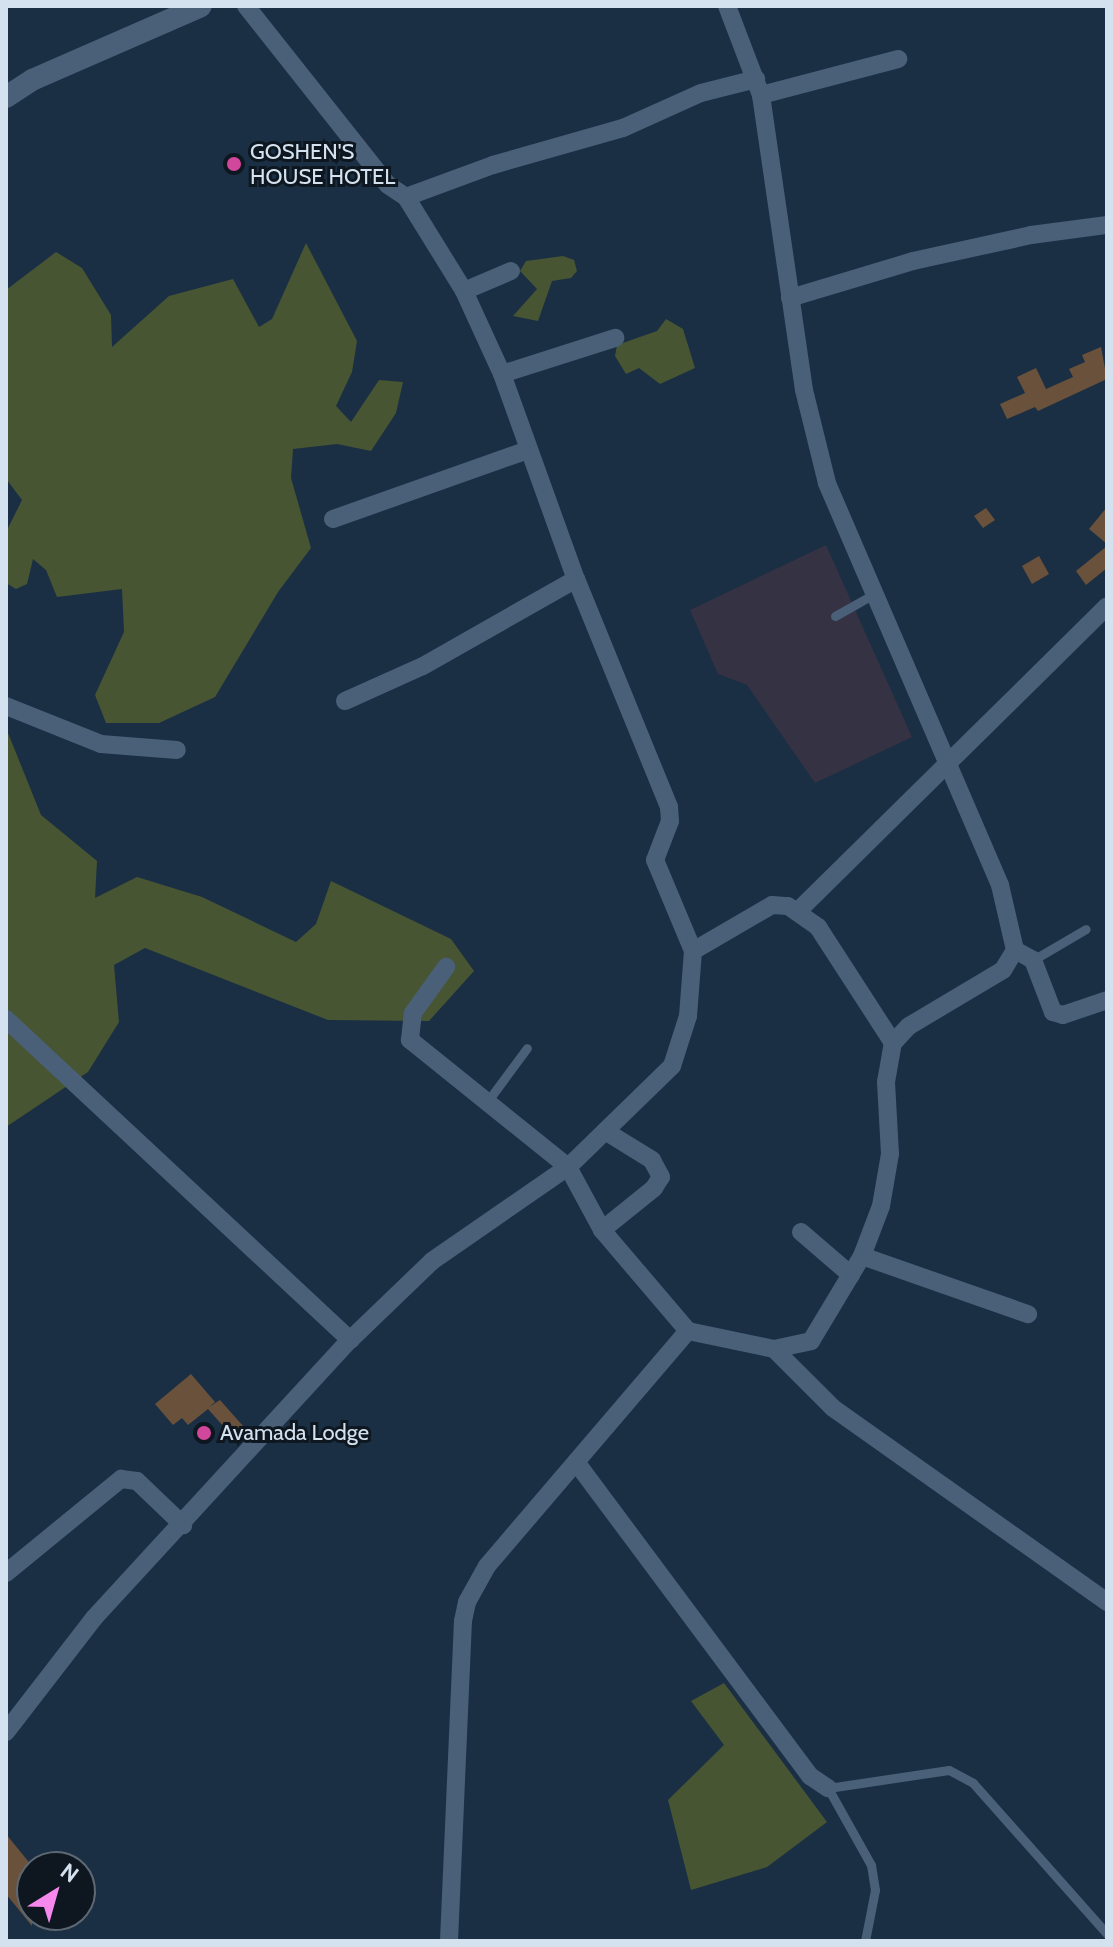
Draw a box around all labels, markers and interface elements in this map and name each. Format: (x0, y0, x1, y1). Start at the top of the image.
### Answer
place label: GOSHEN'S HOUSE HOTEL (250, 138, 395, 190)
marker: GOSHEN'S HOUSE HOTEL (225, 155, 243, 173)
place label: Avamada Lodge (220, 1420, 369, 1446)
marker: Avamada Lodge (195, 1424, 213, 1442)
north arrow (16, 1851, 96, 1931)
text: N (55, 1858, 84, 1888)

